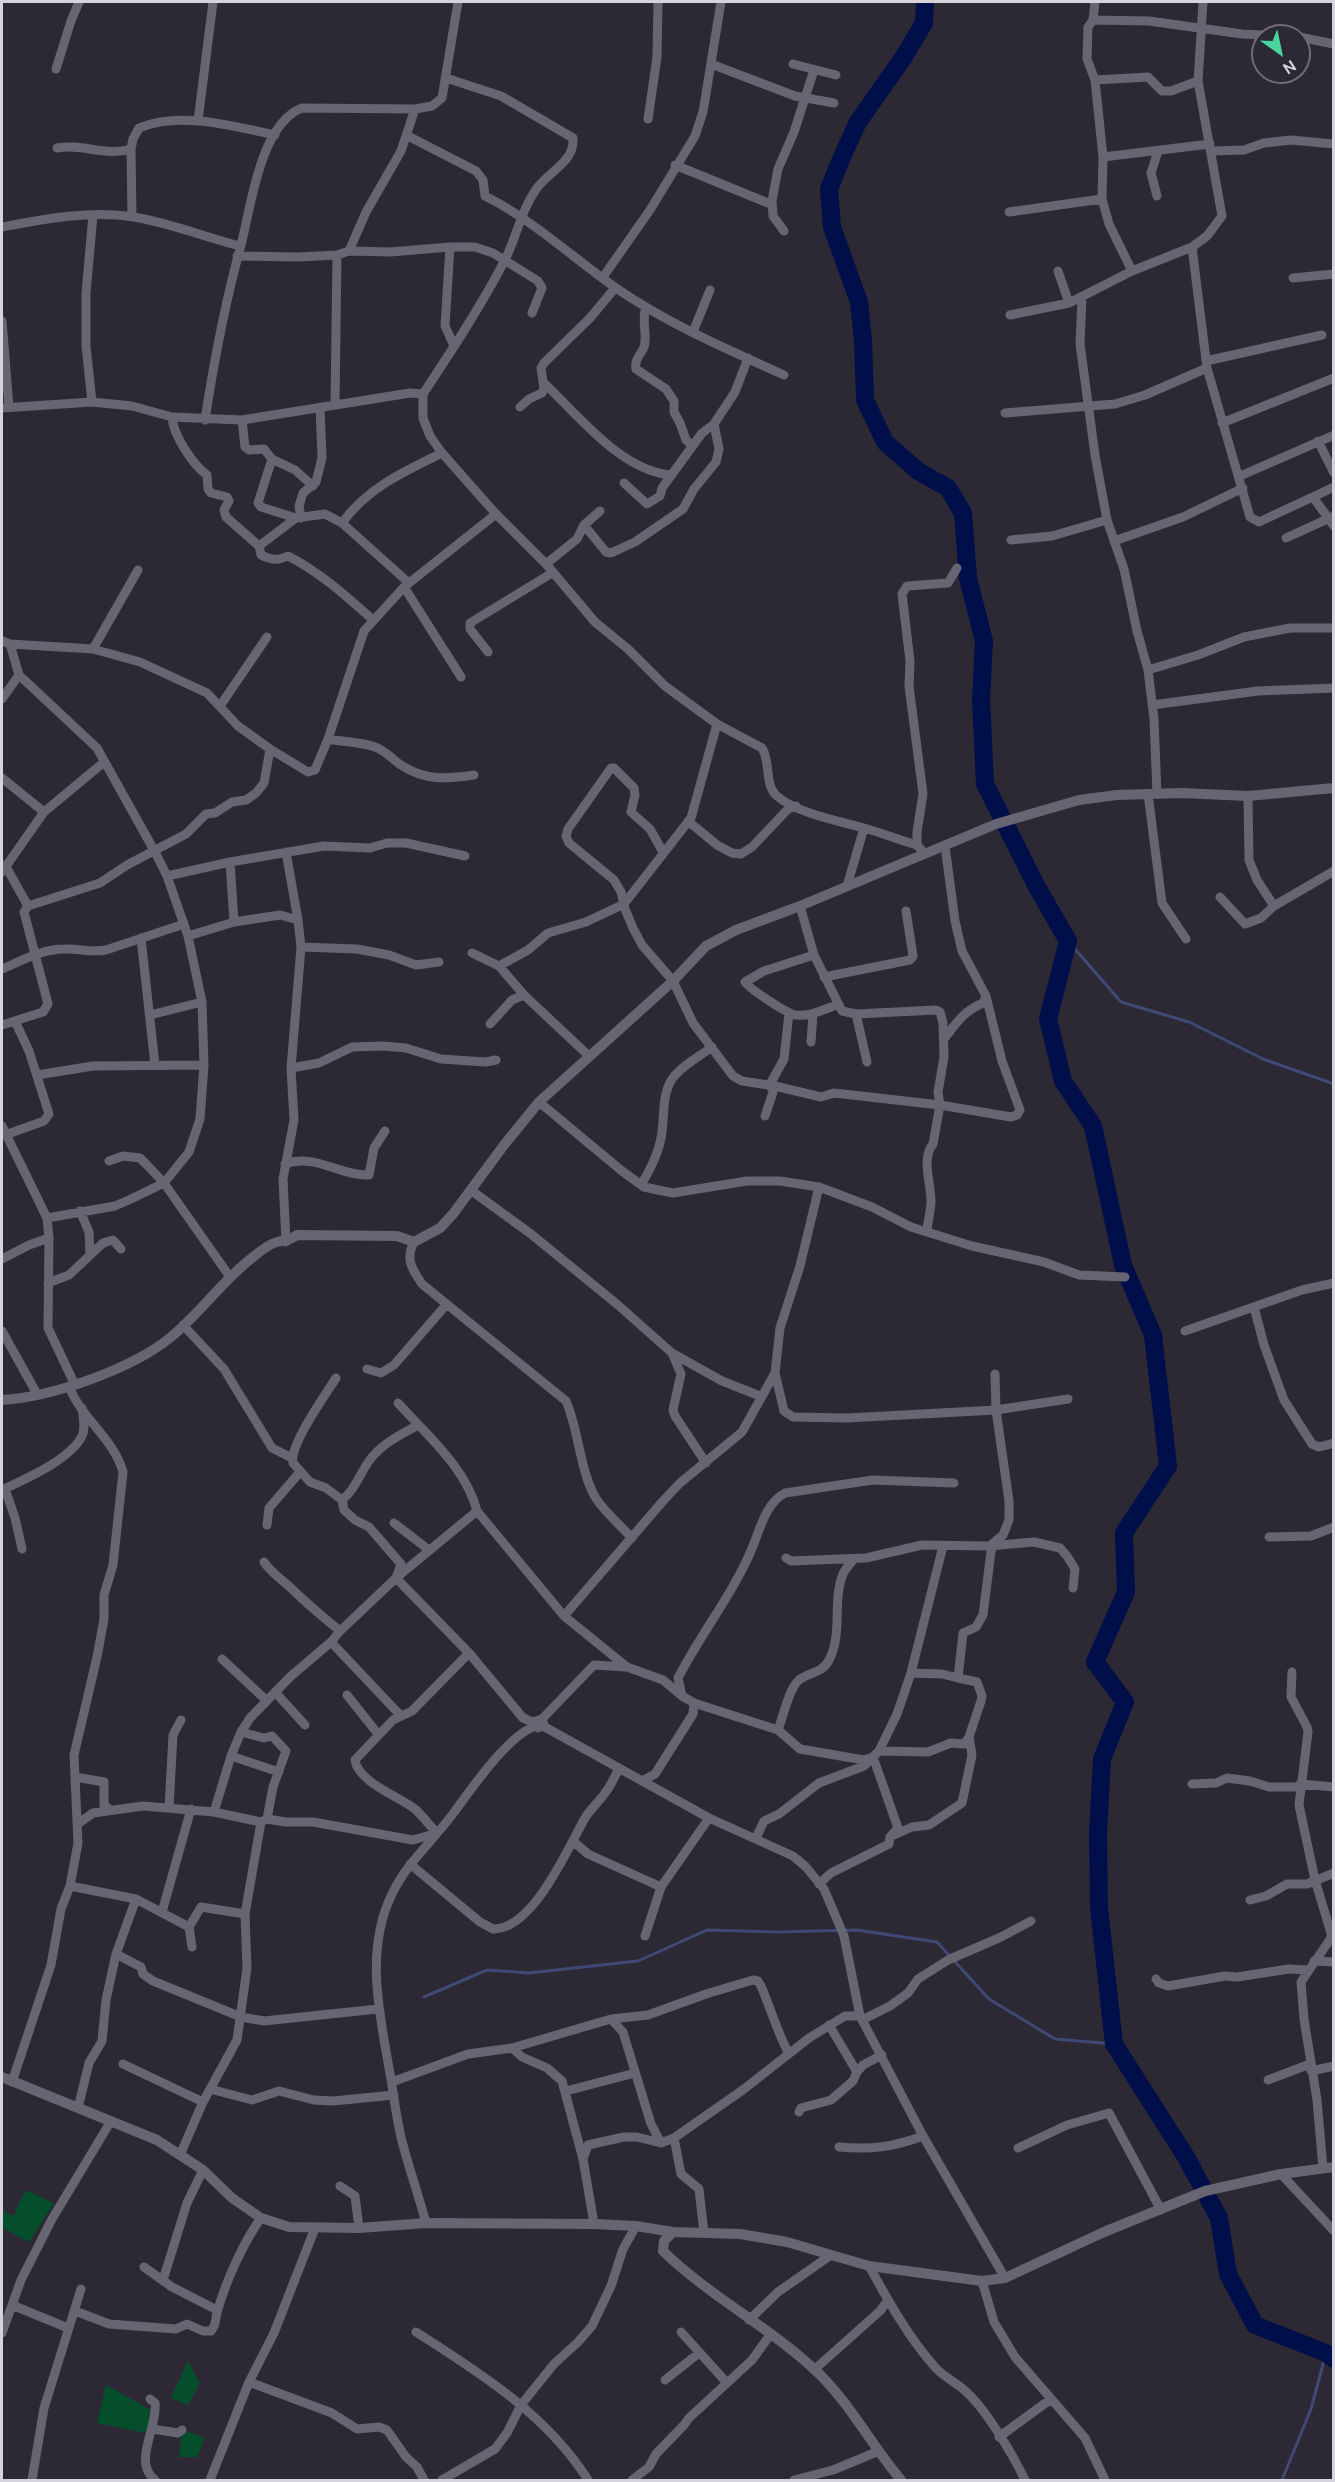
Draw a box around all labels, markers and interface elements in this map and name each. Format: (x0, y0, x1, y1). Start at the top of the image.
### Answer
north arrow (1251, 24, 1311, 84)
text: N (1280, 57, 1300, 78)

